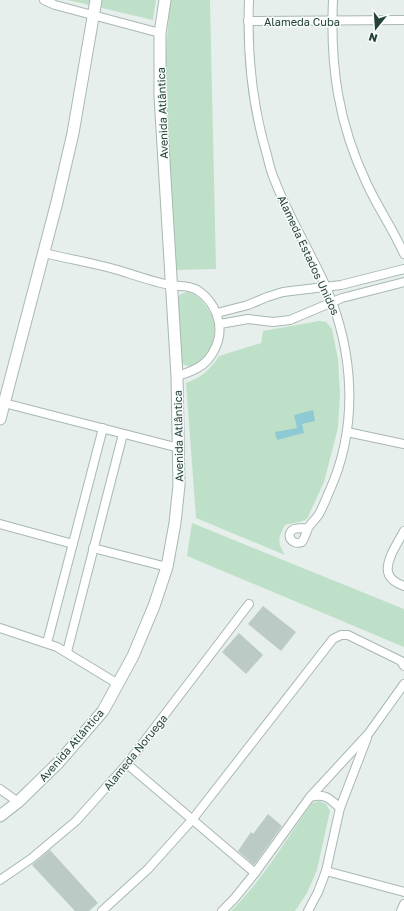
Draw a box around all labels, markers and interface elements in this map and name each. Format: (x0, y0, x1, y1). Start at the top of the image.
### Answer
north arrow (356, 8, 396, 48)
street label: Alameda Cuba (264, 15, 340, 28)
text: N (367, 31, 379, 45)
street label: Avenida Atlântica (154, 67, 170, 159)
street label: Alameda Estados Unidos (275, 193, 343, 317)
street label: Avenida Atlântica (171, 390, 185, 482)
street label: Avenida Atlântica (36, 706, 106, 784)
street label: Alameda Noruega (100, 711, 170, 793)

